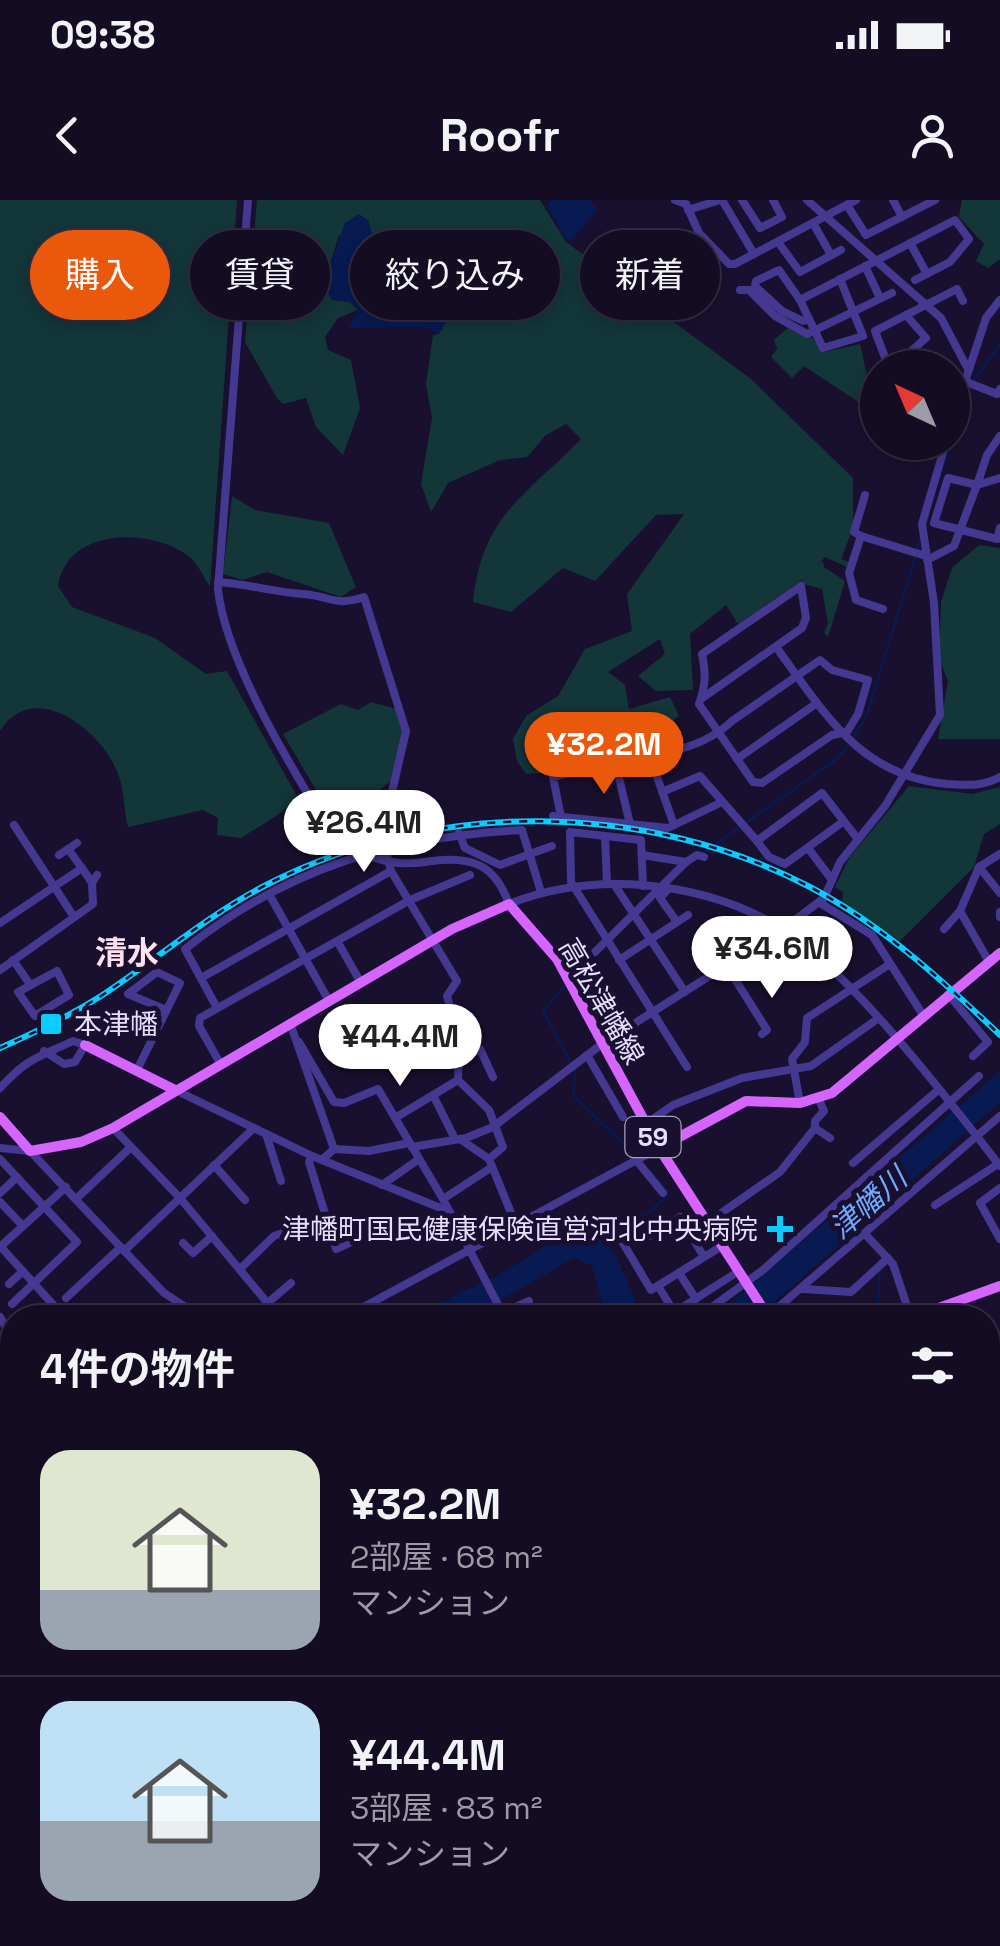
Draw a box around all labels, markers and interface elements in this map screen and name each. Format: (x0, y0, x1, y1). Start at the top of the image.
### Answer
text: 09:38 (50, 11, 155, 59)
text: Roofr (440, 107, 560, 164)
icon: back (40, 108, 95, 163)
icon: person (905, 108, 960, 163)
chip: 購入 (30, 230, 170, 320)
chip: 賃貸 (190, 230, 330, 320)
chip: 絞り込み (350, 230, 560, 320)
chip: 新着 (580, 230, 720, 320)
north arrow (860, 350, 970, 460)
map controls (860, 350, 970, 460)
pin: ¥32.2M (523, 712, 685, 797)
text: ¥32.2M (546, 724, 662, 764)
pin: ¥26.4M (283, 790, 445, 875)
text: ¥26.4M (306, 802, 422, 842)
pin: ¥34.6M (691, 916, 853, 1001)
text: ¥34.6M (714, 928, 830, 968)
street label: 高松津幡線 (551, 931, 653, 1071)
district label: 清水 (95, 933, 159, 973)
pin: ¥44.4M (319, 1004, 481, 1089)
place label: 本津幡 (74, 1006, 158, 1042)
marker: 本津幡 (38, 1011, 64, 1037)
text: ¥44.4M (341, 1016, 459, 1056)
road number: 59 (626, 1117, 680, 1157)
water label: 津幡川 (821, 1157, 917, 1247)
place label: 津幡町国民健康保険直営河北中央病院 (282, 1211, 758, 1247)
marker: 津幡町国民健康保険直営河北中央病院 (767, 1216, 793, 1242)
icon: filters (905, 1338, 960, 1393)
text: 4件の物件 (40, 1343, 235, 1396)
text: ¥32.2M (350, 1478, 501, 1531)
icon: home (120, 1490, 240, 1610)
text: 2部屋 · 68 m² (350, 1537, 543, 1577)
text: マンション (350, 1583, 510, 1623)
text: ¥44.4M (350, 1729, 506, 1782)
icon: home (120, 1741, 240, 1861)
text: 3部屋 · 83 m² (350, 1788, 542, 1828)
text: マンション (350, 1834, 510, 1874)

